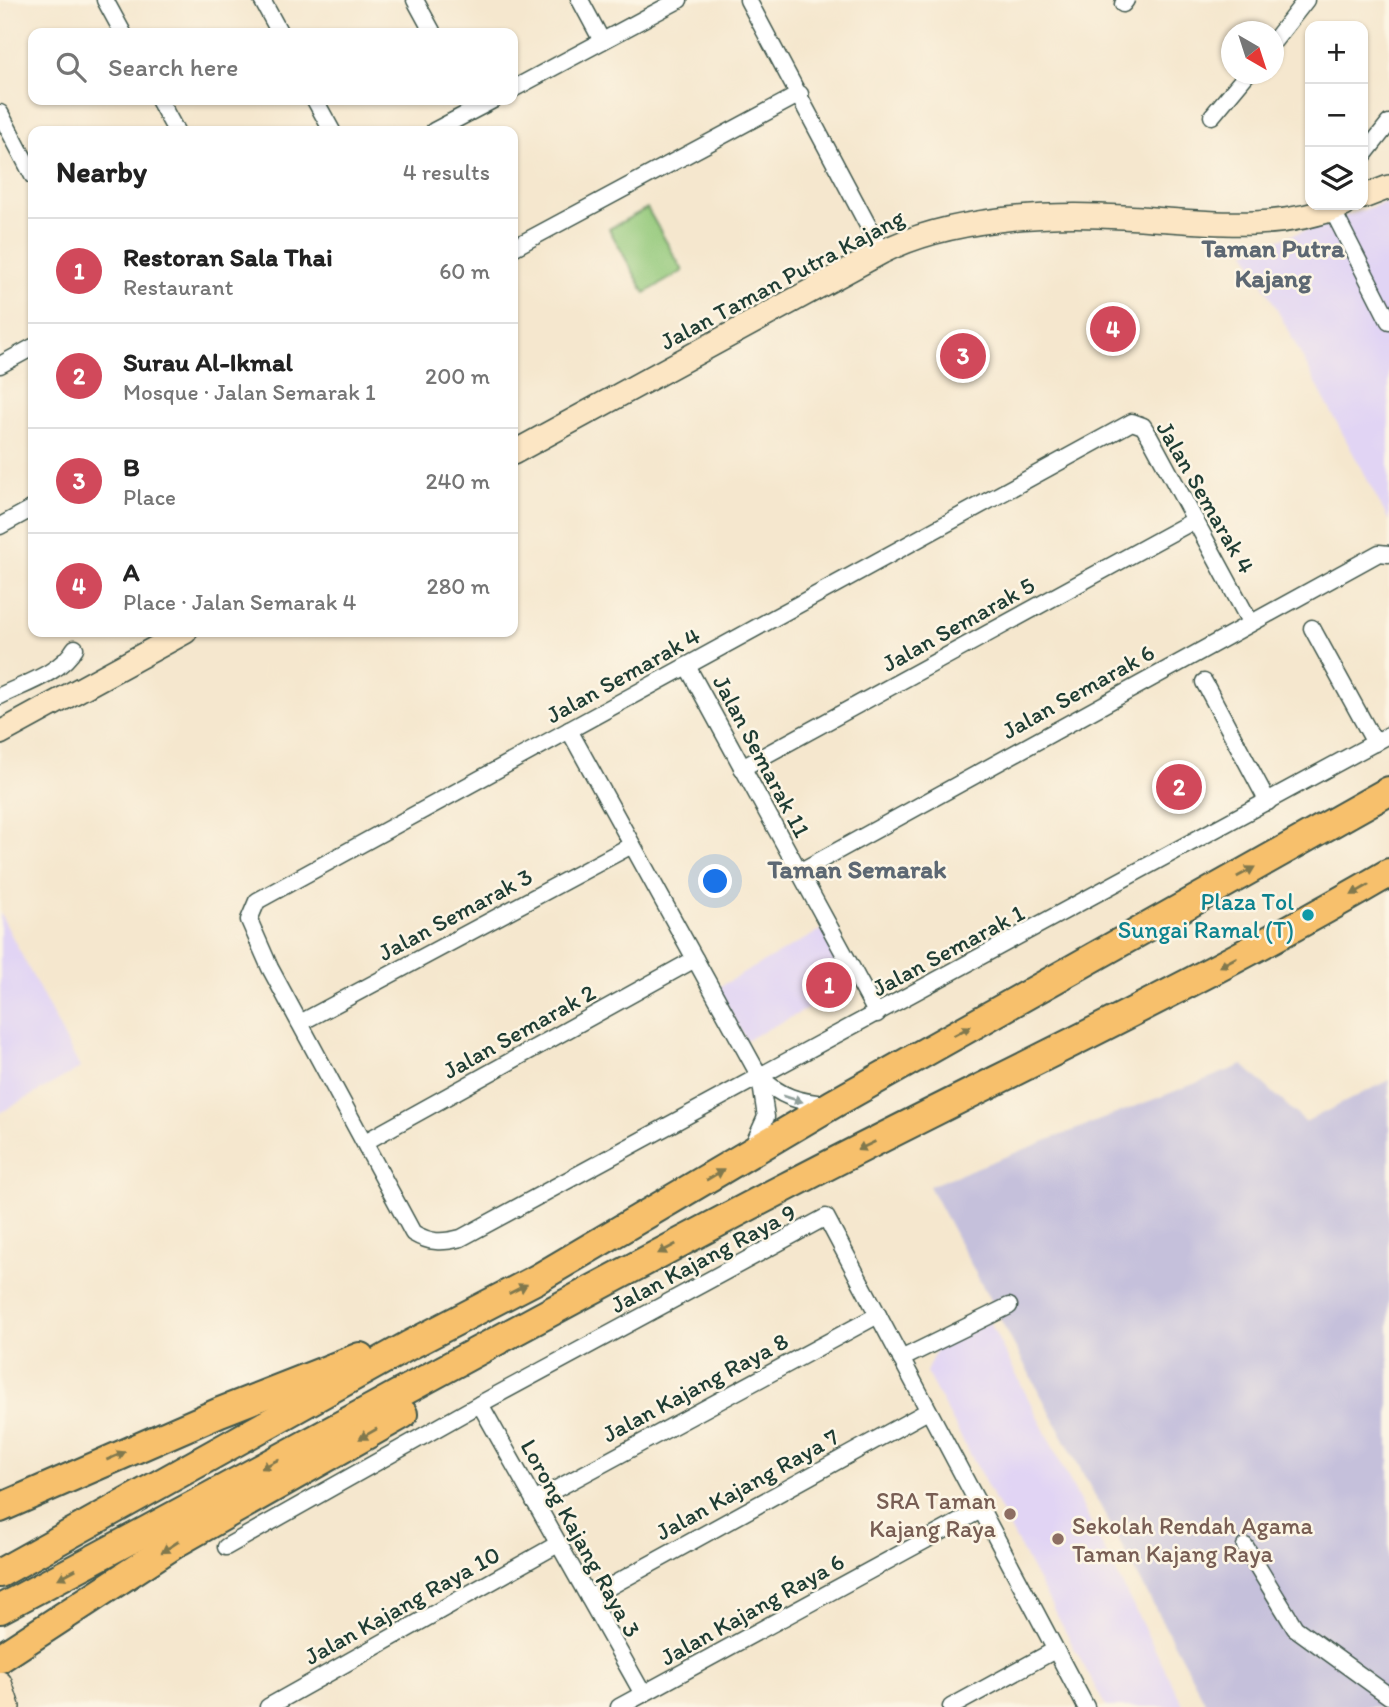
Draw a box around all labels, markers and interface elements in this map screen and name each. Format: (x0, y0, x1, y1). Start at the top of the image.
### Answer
north arrow (1221, 21, 1284, 84)
map controls (1305, 21, 1368, 210)
button: + (1305, 21, 1368, 84)
search box (28, 28, 518, 105)
icon: search (52, 48, 90, 86)
text: Search here (108, 51, 238, 83)
button: − (1305, 84, 1368, 147)
button: layers (1305, 147, 1368, 210)
text: Nearby (56, 153, 147, 190)
text: 4 results (403, 158, 490, 186)
street label: Jalan Taman Putra Kajang (655, 202, 910, 356)
district label: Taman Putra Kajang (1201, 232, 1345, 294)
text: Restoran Sala Thai (123, 241, 333, 273)
text: 1 (74, 257, 84, 285)
text: 60 m (439, 257, 490, 285)
text: Restaurant (123, 273, 233, 301)
pin: 4 (1090, 303, 1136, 355)
pin: 3 (940, 330, 986, 382)
text: Surau Al-Ikmal (123, 346, 293, 378)
text: 2 (73, 362, 85, 390)
text: 200 m (425, 362, 490, 390)
text: Mosque · Jalan Semarak 1 (123, 378, 376, 406)
street label: Jalan Semarak 4 (1151, 415, 1261, 579)
text: B (123, 451, 140, 483)
text: 3 (73, 467, 85, 495)
text: 240 m (425, 467, 490, 495)
text: Place (123, 483, 176, 511)
text: A (123, 556, 140, 588)
street label: Jalan Semarak 5 (877, 570, 1039, 678)
text: 4 (72, 572, 86, 600)
text: 280 m (427, 572, 490, 600)
text: Place · Jalan Semarak 4 (123, 588, 356, 616)
street label: Jalan Semarak 4 (541, 621, 705, 729)
street label: Jalan Semarak 6 (997, 637, 1159, 745)
street label: Jalan Semarak 11 (707, 670, 817, 842)
pin: 2 (1156, 761, 1202, 813)
district label: Taman Semarak (767, 853, 947, 885)
street label: Jalan Semarak 3 (373, 861, 537, 967)
your location (698, 864, 732, 898)
one-way arrow (1236, 866, 1256, 878)
one-way arrow (1350, 884, 1370, 896)
place label: Plaza Tol Sungai Ramal (T) (1118, 887, 1294, 944)
street label: Jalan Semarak 1 (867, 898, 1029, 1002)
marker: Plaza Tol Sungai Ramal (T) (1300, 907, 1316, 923)
one-way arrow (1218, 957, 1238, 968)
pin: 1 (806, 959, 852, 1011)
street label: Jalan Semarak 2 (438, 977, 601, 1085)
one-way arrow (953, 1025, 972, 1037)
one-way arrow (783, 1094, 804, 1104)
one-way arrow (856, 1140, 876, 1152)
one-way arrow (706, 1169, 725, 1181)
street label: Jalan Kajang Raya 9 (605, 1197, 801, 1319)
one-way arrow (657, 1243, 677, 1255)
one-way arrow (508, 1283, 528, 1294)
street label: Jalan Kajang Raya 8 (597, 1326, 793, 1448)
street label: Jalan Kajang Raya 7 (650, 1422, 844, 1546)
one-way arrow (358, 1428, 377, 1440)
street label: Lorong Kajang Raya 3 (515, 1434, 647, 1642)
one-way arrow (105, 1451, 126, 1462)
one-way arrow (260, 1458, 280, 1470)
place label: SRA Taman Kajang Raya (869, 1486, 996, 1543)
marker: SRA Taman Kajang Raya (1002, 1506, 1018, 1522)
place label: Sekolah Rendah Agama Taman Kajang Raya (1072, 1511, 1314, 1568)
marker: Sekolah Rendah Agama Taman Kajang Raya (1050, 1531, 1066, 1547)
street label: Jalan Kajang Raya 10 (299, 1539, 505, 1671)
one-way arrow (161, 1541, 180, 1554)
street label: Jalan Kajang Raya 6 (655, 1546, 849, 1672)
one-way arrow (57, 1568, 76, 1580)

